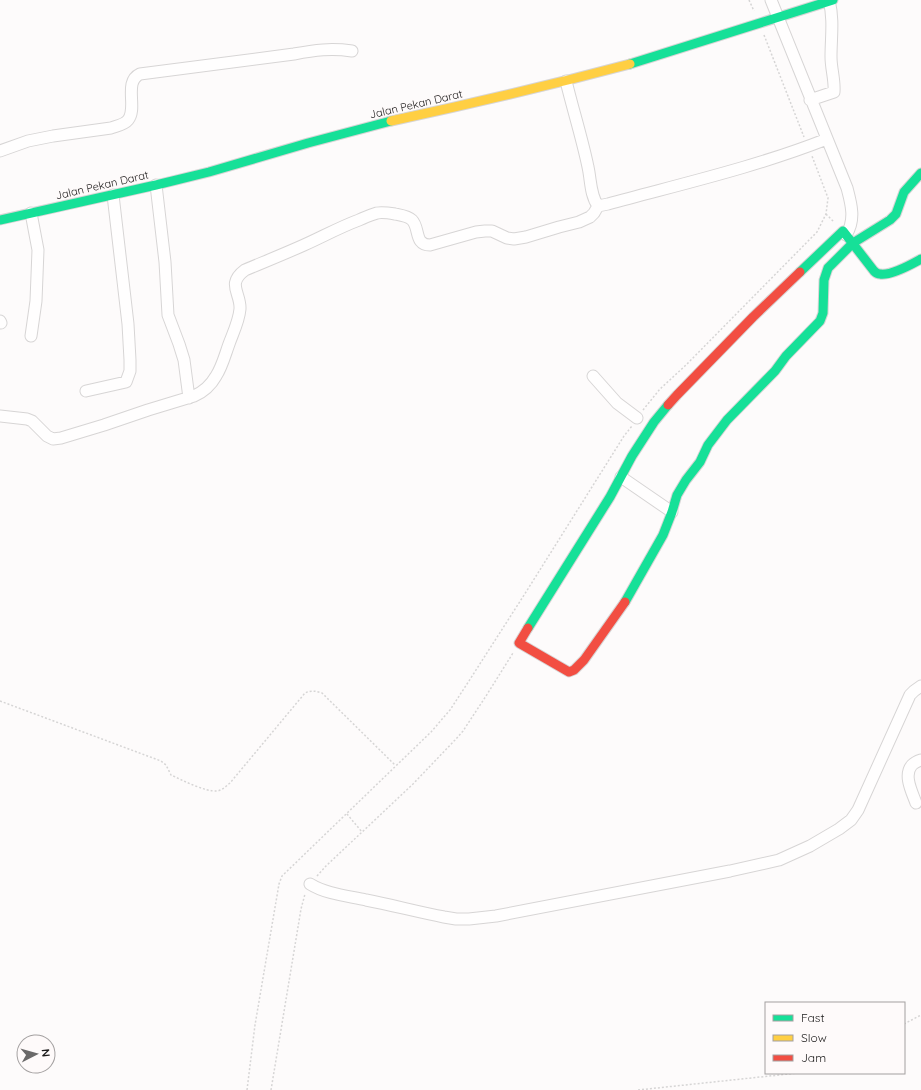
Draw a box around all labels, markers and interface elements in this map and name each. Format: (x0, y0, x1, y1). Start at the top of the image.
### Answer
street label: Jalan Pekan Darat (368, 86, 464, 122)
street label: Jalan Pekan Darat (54, 167, 150, 203)
legend (765, 1002, 905, 1074)
text: Fast (801, 1010, 825, 1025)
text: Slow (801, 1030, 827, 1045)
north arrow (16, 1034, 56, 1074)
text: N (39, 1048, 53, 1058)
text: Jam (801, 1050, 826, 1065)

